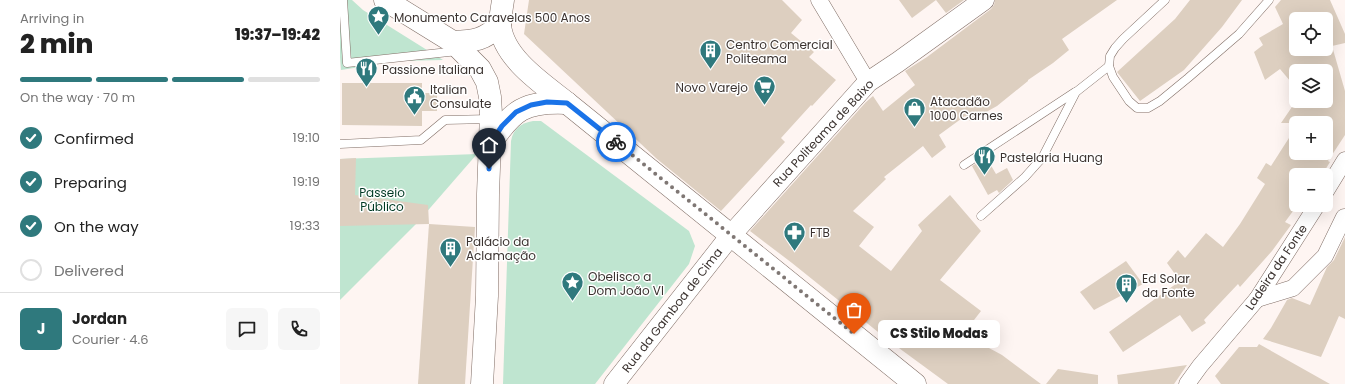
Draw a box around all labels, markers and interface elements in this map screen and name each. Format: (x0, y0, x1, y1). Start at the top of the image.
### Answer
place icon: Monumento Caravelas 500 Anos (366, 4, 392, 37)
text: Arriving in (20, 9, 84, 28)
place label: Monumento Caravelas 500 Anos (394, 9, 590, 26)
map controls (1289, 12, 1333, 212)
button: locate (1289, 12, 1333, 56)
text: 19:37–19:42 (235, 24, 320, 45)
text: 2 min (20, 26, 93, 62)
place label: Centro Comercial Politeama (726, 36, 833, 67)
building icon: Centro Comercial Politeama (698, 38, 724, 71)
restaurant icon: Passione Italiana (353, 56, 379, 89)
place label: Passione Italiana (382, 61, 484, 78)
button: layers (1289, 64, 1333, 108)
supermarket icon: Novo Varejo (751, 74, 777, 107)
street label: Rua Politeama de Baixo (769, 75, 878, 190)
place label: Novo Varejo (675, 79, 748, 96)
place label: Italian Consulate (430, 81, 491, 112)
public building icon: Italian Consulate (401, 83, 427, 116)
text: On the way · 70 m (20, 88, 135, 107)
place label: Atacadão 1000 Carnes (930, 93, 1003, 124)
shop icon: Atacadão 1000 Carnes (902, 95, 928, 128)
button: + (1289, 116, 1333, 160)
courier (596, 122, 636, 162)
icon: check (20, 127, 42, 149)
text: Confirmed (54, 128, 134, 149)
text: 19:10 (293, 128, 320, 147)
pin (472, 128, 506, 169)
icon: bike (605, 131, 627, 153)
icon: home (478, 134, 500, 156)
restaurant icon: Pastelaria Huang (971, 144, 997, 177)
place label: Pastelaria Huang (1000, 149, 1103, 166)
button: − (1289, 168, 1333, 212)
icon: check (20, 171, 42, 193)
text: Preparing (54, 172, 127, 193)
text: 19:19 (293, 172, 320, 191)
park label: Passeio Público (359, 184, 405, 215)
icon: check (20, 215, 42, 237)
text: On the way (54, 216, 139, 237)
text: 19:33 (290, 216, 320, 235)
pharmacy icon: FTB (782, 219, 808, 252)
street label: Ladeira da Fonte (1241, 221, 1311, 313)
place label: FTB (810, 224, 830, 241)
place label: Palácio da Aclamação (466, 233, 536, 264)
building icon: Palácio da Aclamação (437, 235, 463, 268)
street label: Rua da Gamboa de Cima (618, 244, 726, 376)
text: Delivered (54, 260, 124, 281)
place label: Obelisco a Dom João VI (588, 268, 664, 299)
place icon: Obelisco a Dom João VI (559, 270, 585, 303)
place label: Ed Solar da Fonte (1142, 270, 1195, 301)
building icon: Ed Solar da Fonte (1113, 272, 1139, 305)
pin (837, 293, 871, 334)
icon: bag (843, 299, 865, 321)
text: Jordan (72, 308, 127, 329)
button: chat (226, 308, 268, 350)
button: phone (278, 308, 320, 350)
text: J (37, 318, 45, 339)
callout: CS Stilo Modas (878, 320, 1000, 348)
text: CS Stilo Modas (890, 324, 988, 343)
text: Courier · 4.6 (72, 330, 149, 349)

